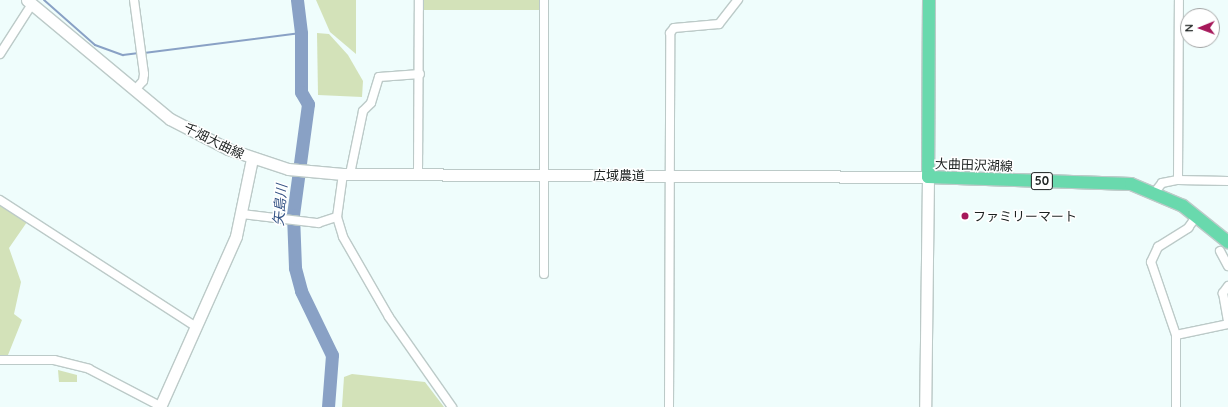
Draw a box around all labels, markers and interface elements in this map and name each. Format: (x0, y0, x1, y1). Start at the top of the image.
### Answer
north arrow (1180, 8, 1220, 48)
text: N (1182, 24, 1196, 32)
street label: 千畑大曲線 (181, 120, 247, 162)
street label: 大曲田沢湖線 (935, 156, 1013, 174)
street label: 広域農道 (593, 167, 645, 183)
road number: 50 (1030, 171, 1054, 191)
water label: 矢島川 (270, 183, 290, 227)
place label: ファミリーマート (973, 208, 1077, 224)
marker: ファミリーマート (960, 211, 970, 221)

